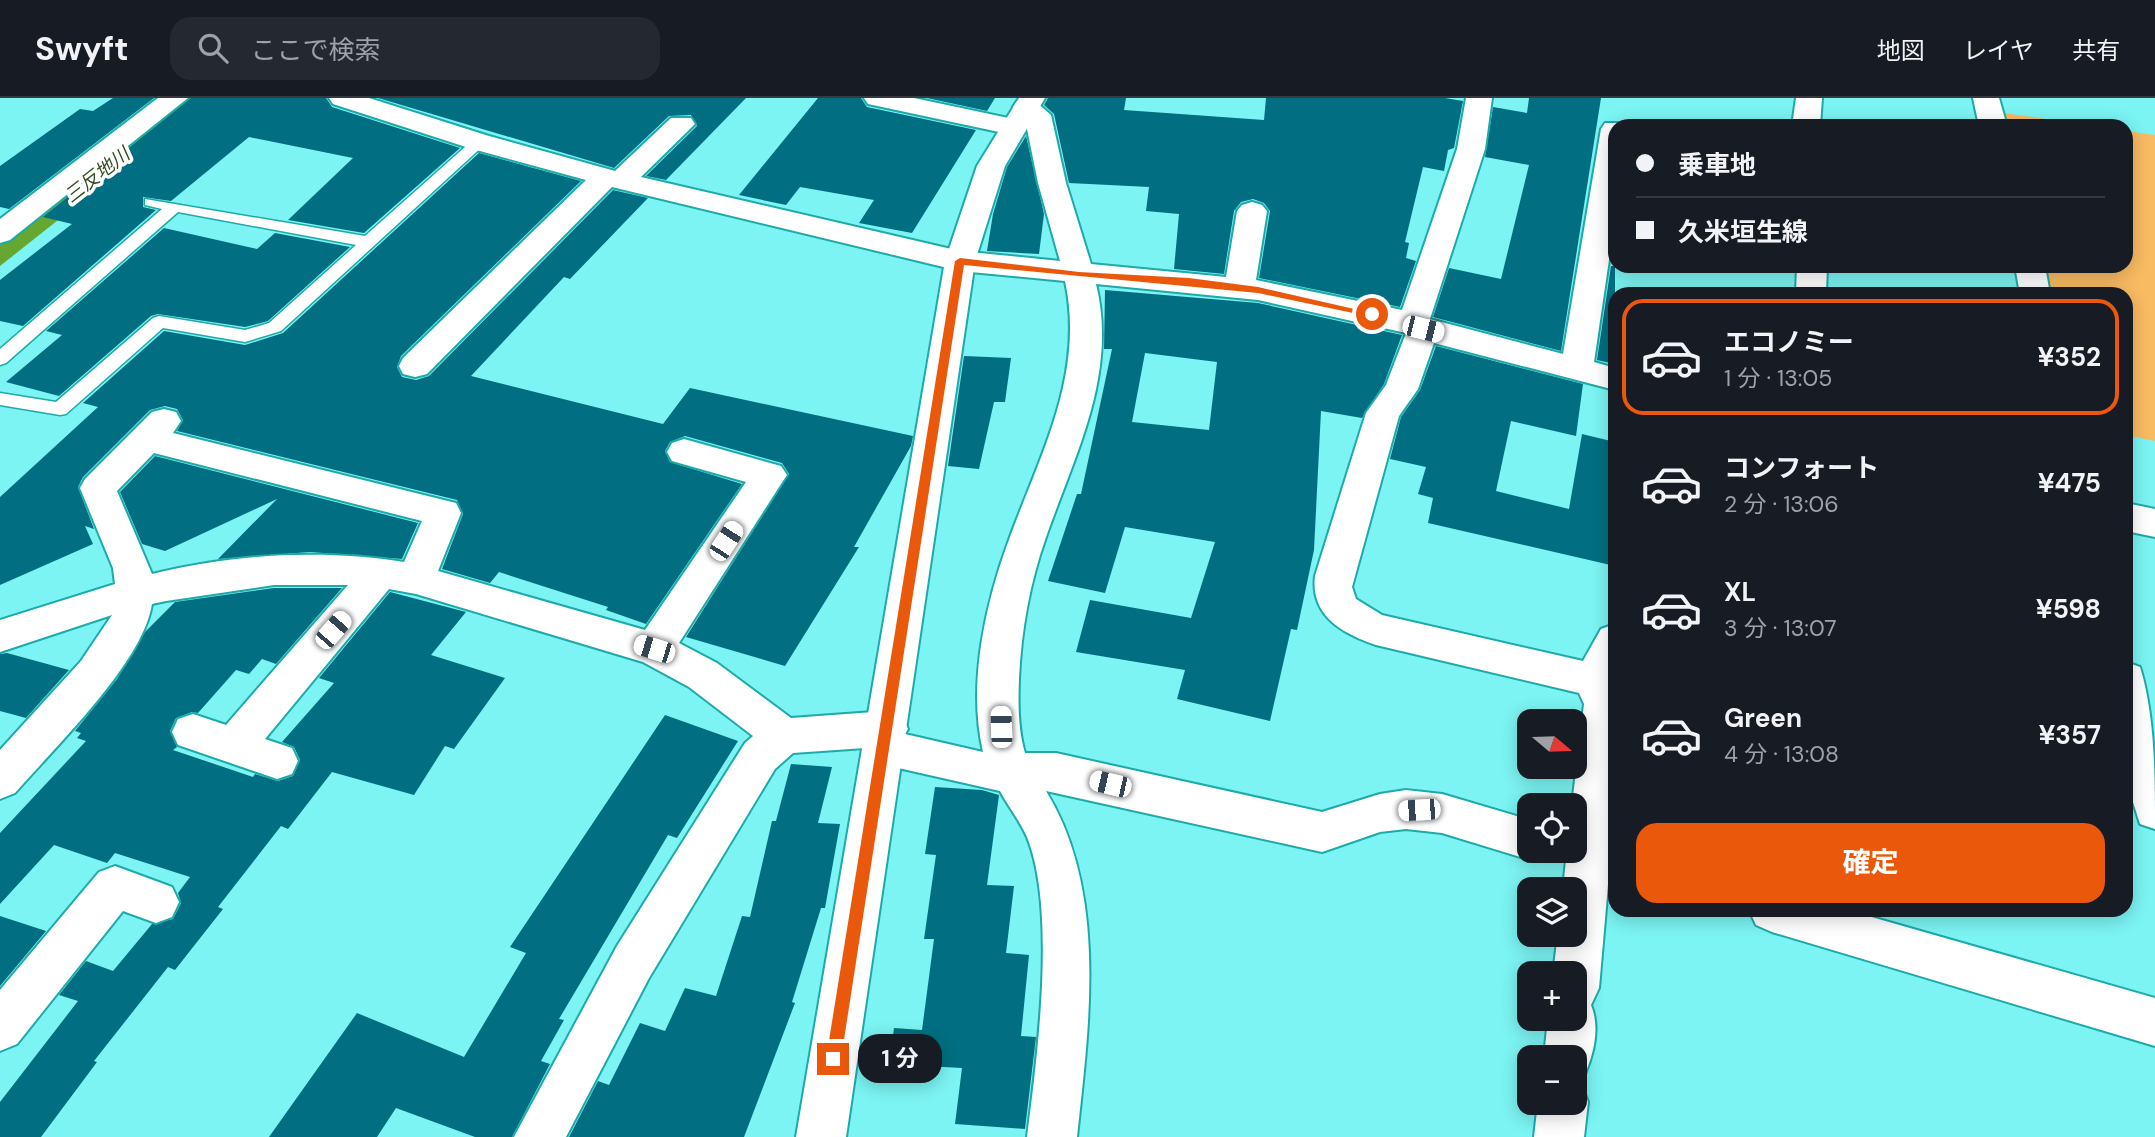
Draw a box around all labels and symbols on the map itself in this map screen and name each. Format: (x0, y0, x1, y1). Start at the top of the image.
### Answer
water label: 三反地川 (59, 141, 136, 208)
route start (1356, 298, 1388, 330)
car (1401, 314, 1446, 344)
car (706, 518, 747, 564)
car (312, 607, 355, 653)
car (631, 633, 678, 665)
car (990, 706, 1013, 748)
north arrow (1517, 709, 1587, 779)
car (1088, 769, 1133, 799)
car (1398, 798, 1441, 822)
callout: 1 分 (858, 1034, 942, 1084)
route end (817, 1043, 849, 1075)

